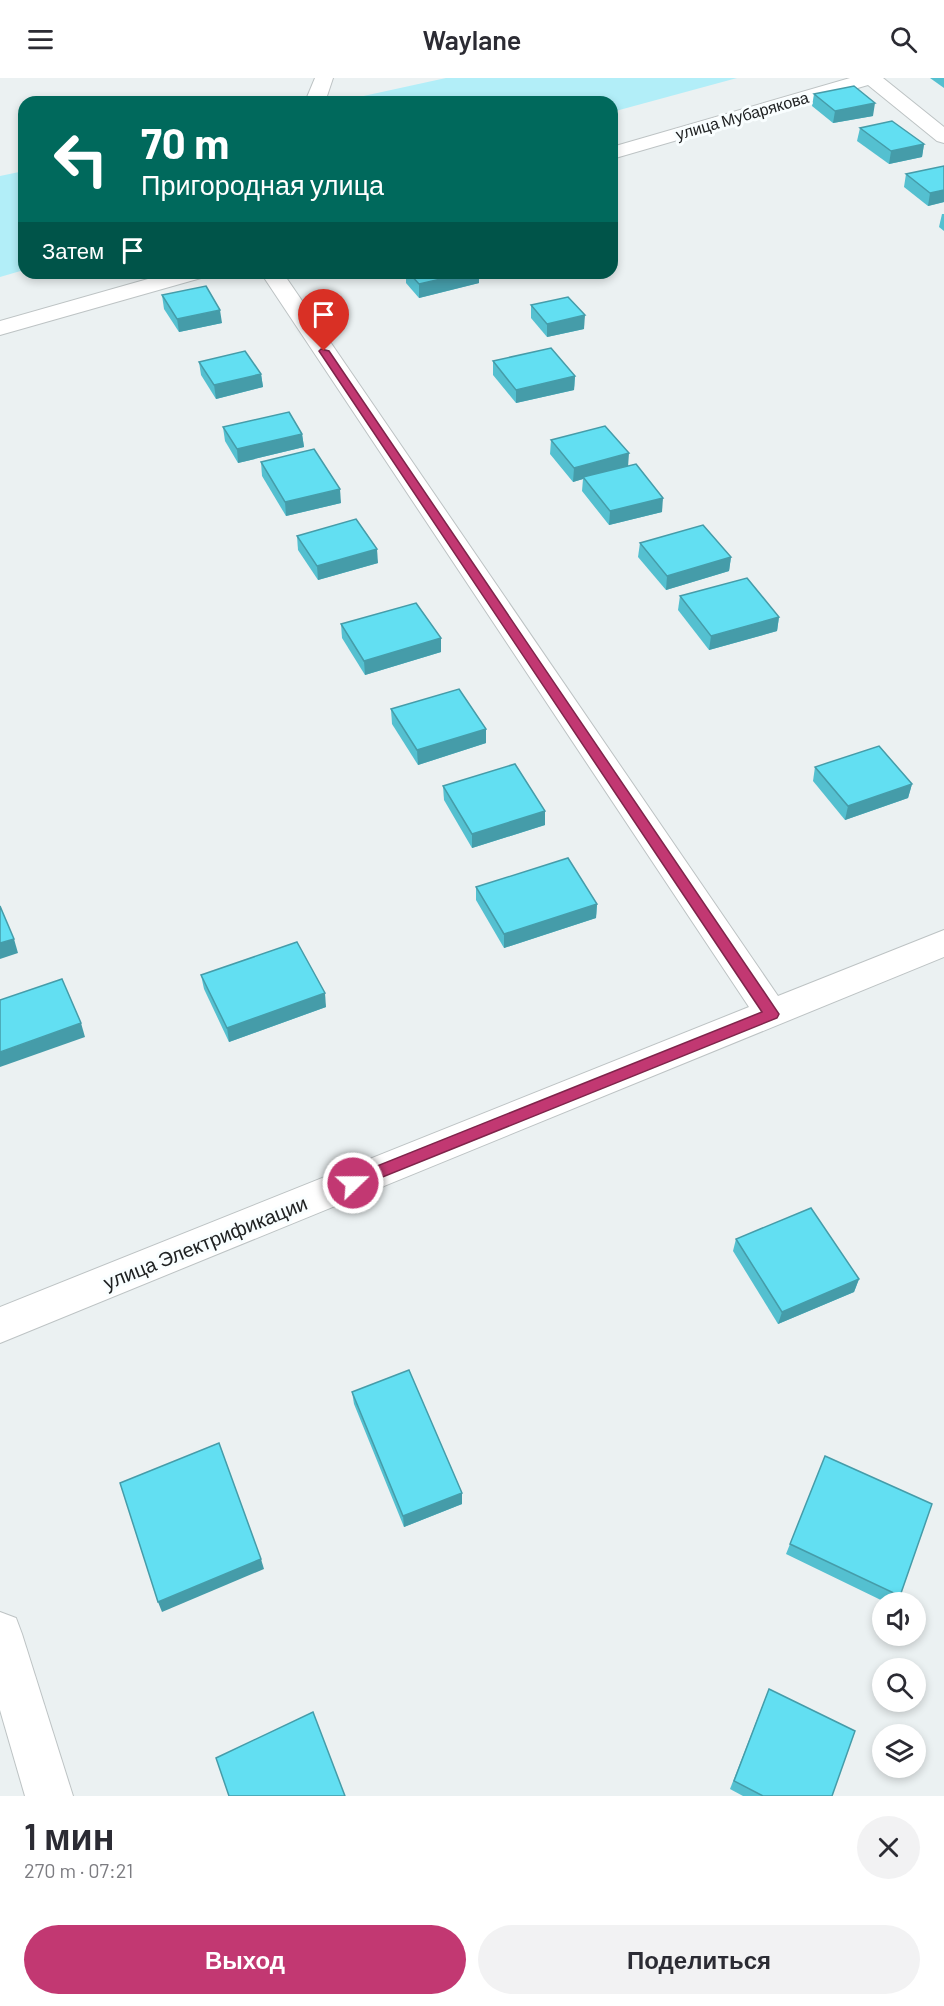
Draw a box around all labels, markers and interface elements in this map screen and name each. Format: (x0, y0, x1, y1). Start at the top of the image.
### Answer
icon: menu (24, 23, 57, 56)
text: Waylane (423, 23, 521, 55)
icon: search (887, 23, 920, 56)
street label: улица Мубарякова (673, 87, 811, 143)
text: 70 m (141, 117, 229, 167)
icon: left (42, 120, 120, 198)
text: Пригородная улица (141, 168, 384, 200)
icon: arrive (116, 234, 149, 267)
text: Затем (42, 237, 104, 263)
pin (298, 289, 349, 351)
icon: arrive (307, 298, 340, 331)
position arrow (321, 1151, 385, 1215)
street label: улица Электрификации (100, 1190, 310, 1294)
map controls (872, 1592, 926, 1778)
button: sound (872, 1592, 926, 1646)
button: search (872, 1658, 926, 1712)
button: layers (872, 1724, 926, 1778)
text: 1 мин (24, 1814, 114, 1857)
button: close (857, 1816, 920, 1879)
text: 270 m · 07:21 (24, 1858, 133, 1882)
button: Выход (24, 1925, 466, 1994)
button: Поделиться (478, 1925, 920, 1994)

